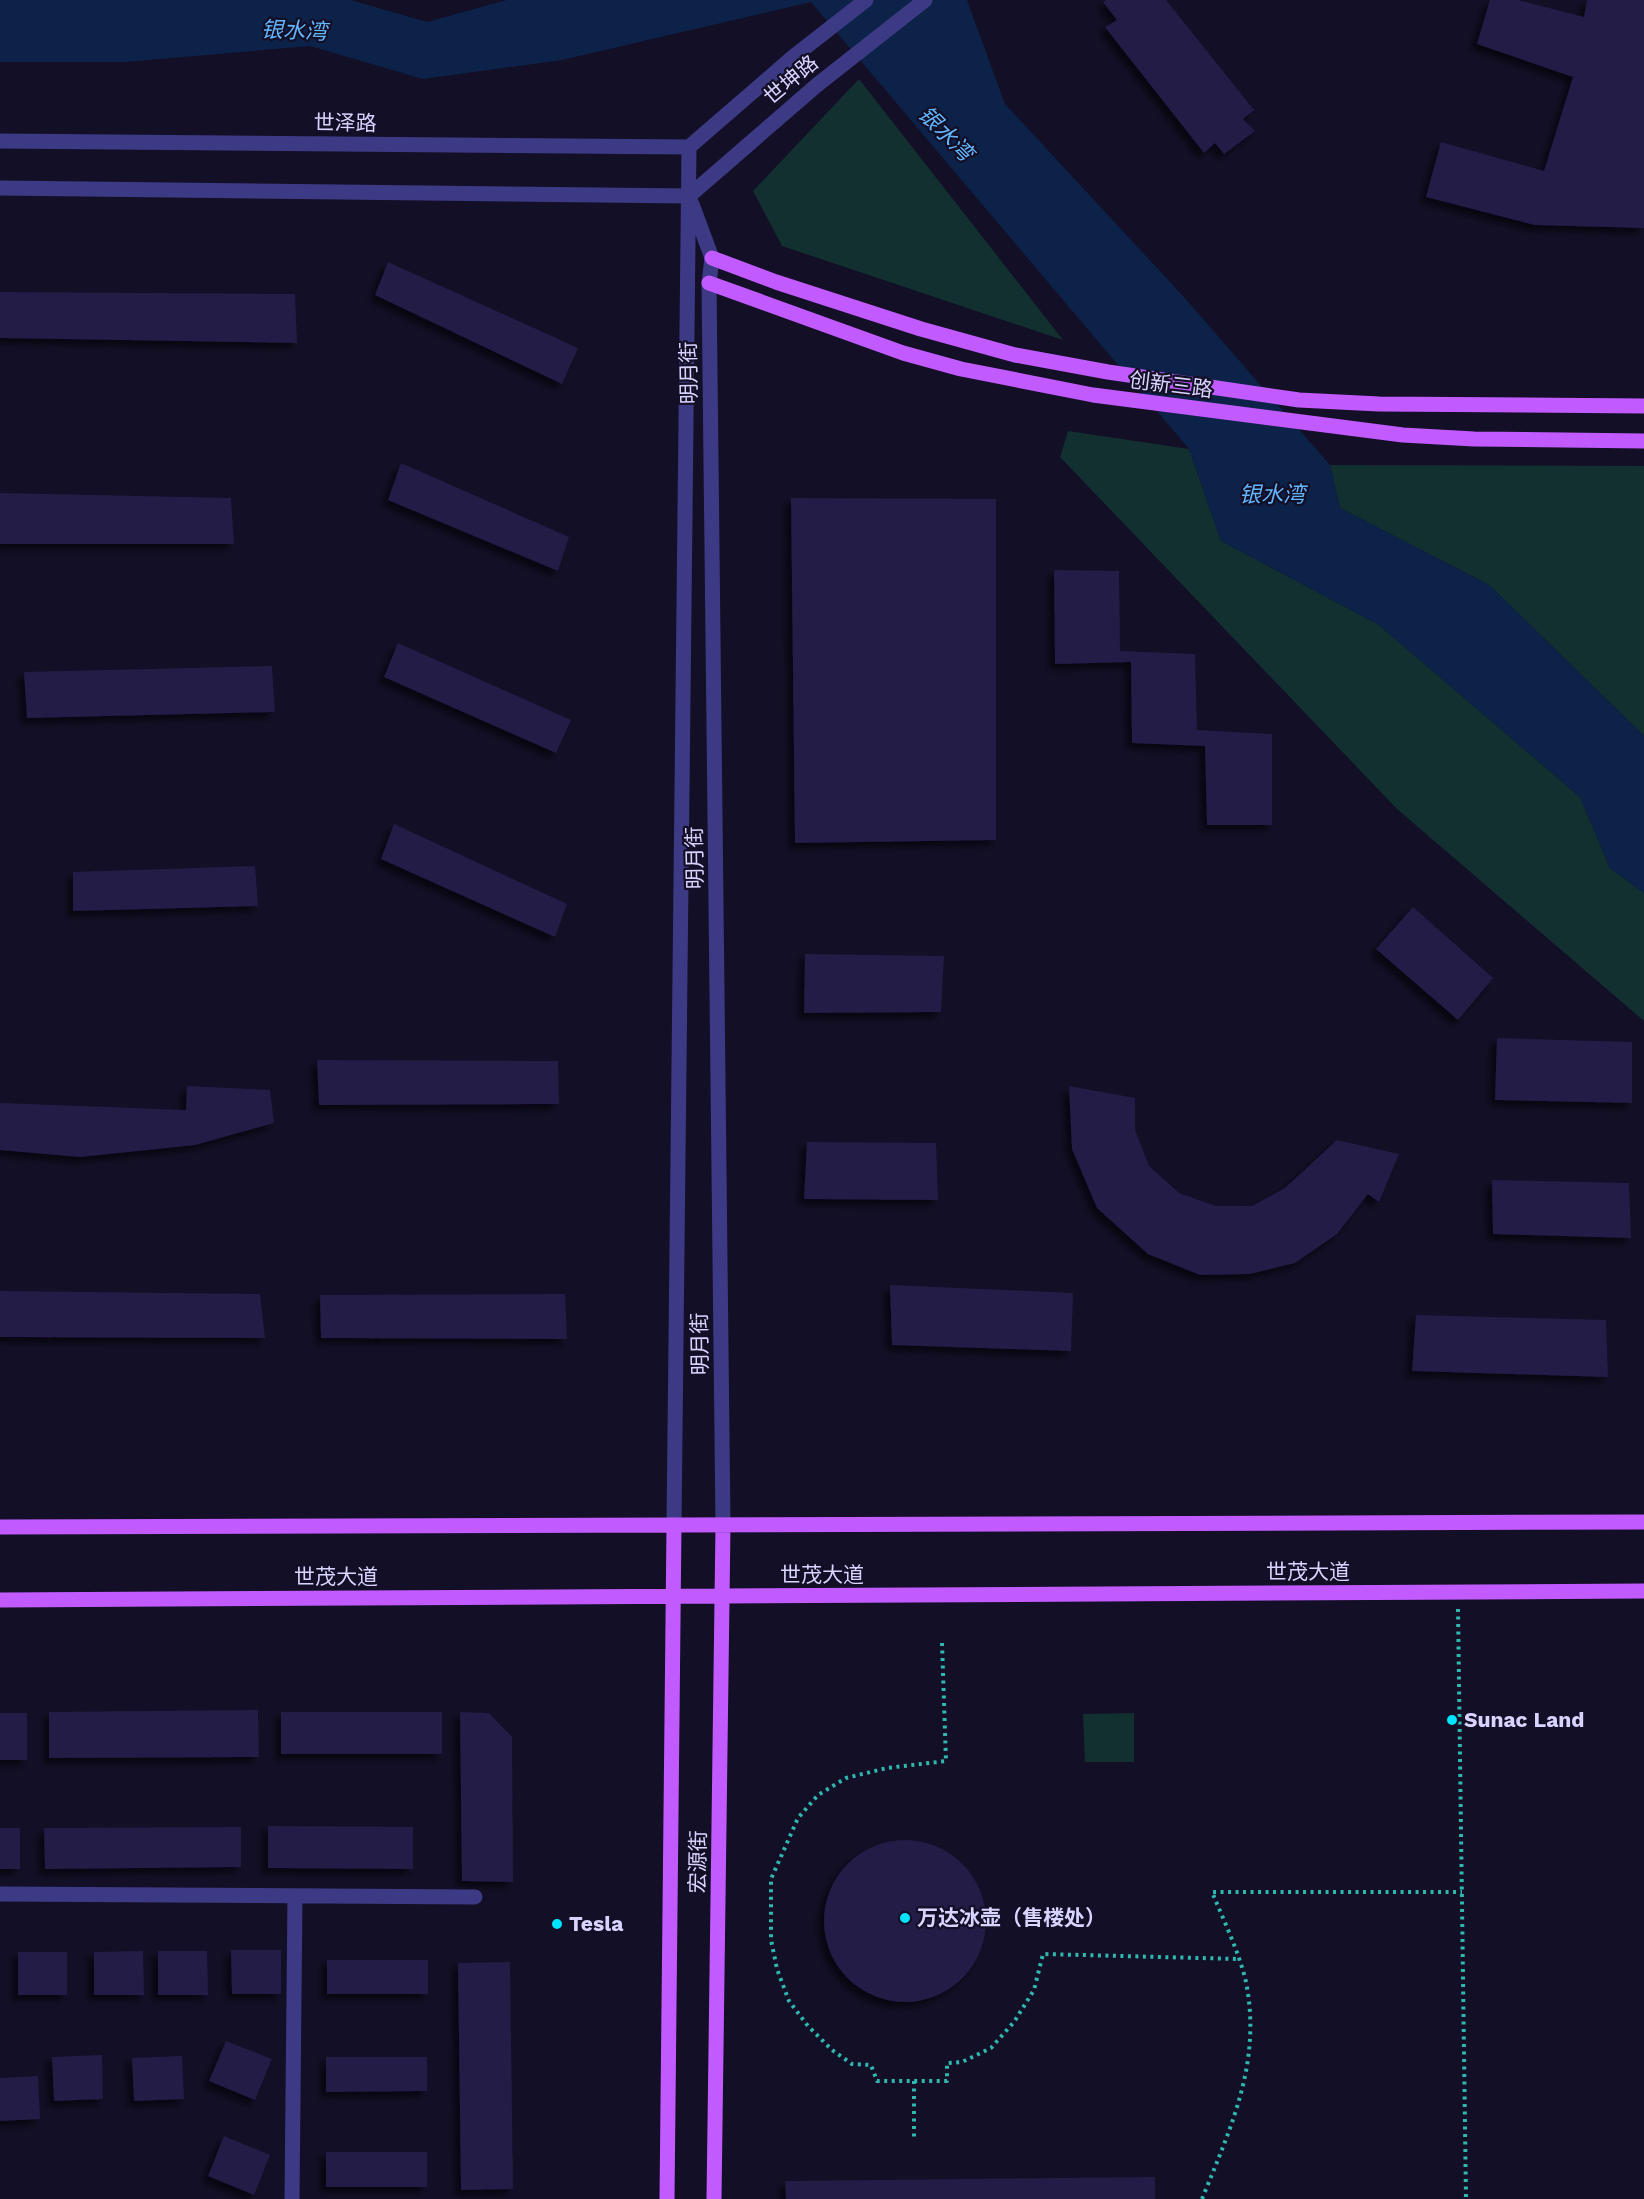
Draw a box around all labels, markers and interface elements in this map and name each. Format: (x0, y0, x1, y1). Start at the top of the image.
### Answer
water label: 银水湾 (261, 17, 331, 44)
street label: 世坤路 (759, 50, 823, 109)
water label: 银水湾 (913, 101, 981, 168)
street label: 世泽路 (313, 109, 377, 136)
street label: 明月街 (675, 341, 702, 405)
street label: 创新三路 (1128, 367, 1214, 402)
water label: 银水湾 (1239, 482, 1309, 507)
street label: 明月街 (681, 826, 708, 890)
street label: 明月街 (686, 1312, 713, 1376)
street label: 世茂大道 (1266, 1559, 1350, 1584)
street label: 世茂大道 (780, 1562, 864, 1587)
street label: 世茂大道 (294, 1564, 378, 1589)
place label: Sunac Land (1464, 1707, 1585, 1732)
marker: Sunac Land (1445, 1713, 1459, 1727)
street label: 宏源街 (684, 1830, 711, 1894)
place label: 万达冰壶（售楼处） (917, 1905, 1106, 1930)
place label: Tesla (569, 1911, 624, 1936)
marker: 万达冰壶（售楼处） (898, 1911, 912, 1925)
marker: Tesla (550, 1917, 564, 1931)

